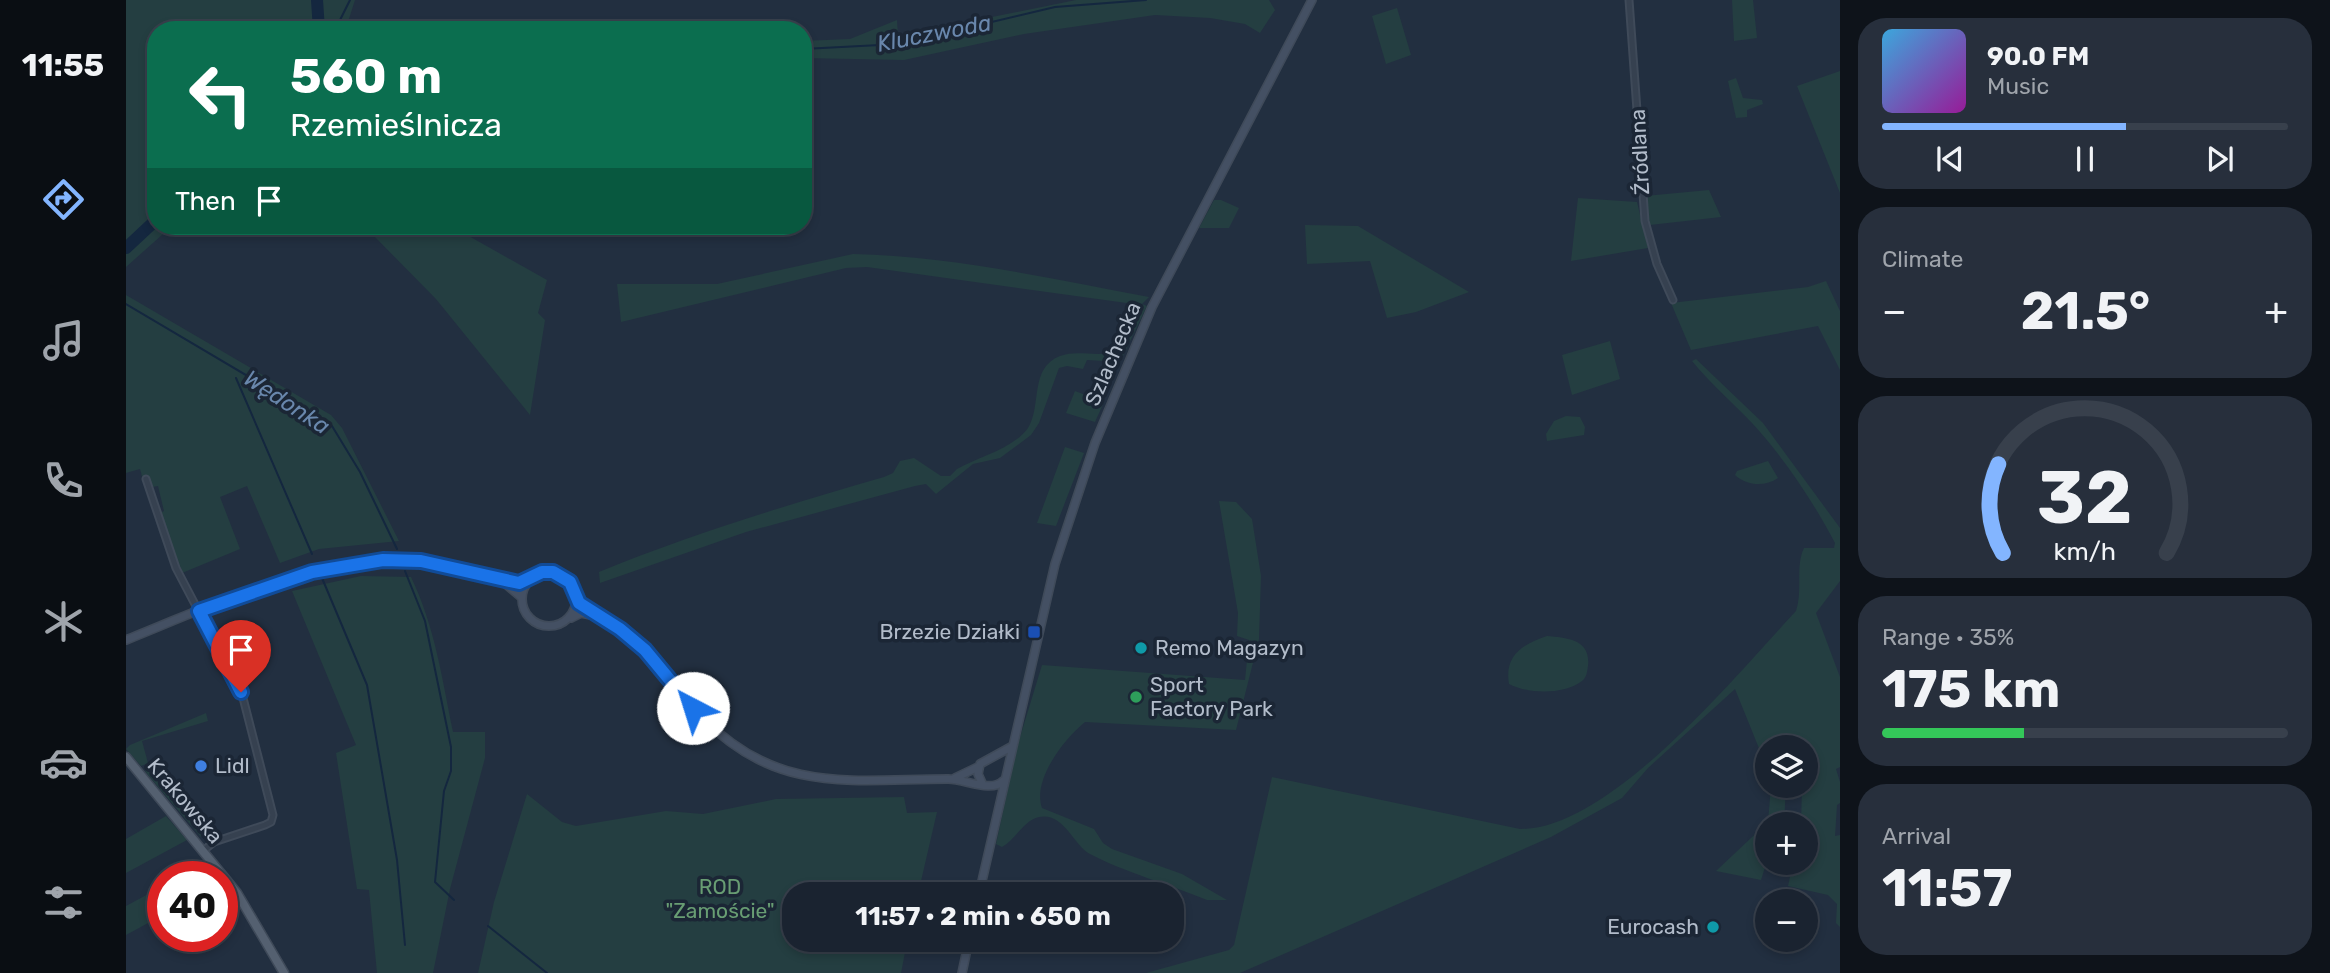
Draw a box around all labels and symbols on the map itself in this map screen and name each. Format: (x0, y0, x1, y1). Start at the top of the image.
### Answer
water label: Kluczwoda (874, 8, 994, 58)
street label: Źródlana (1625, 109, 1654, 196)
street label: Szlachecka (1079, 298, 1146, 410)
water label: Wędonka (239, 364, 335, 440)
place label: Brzezie Działki (879, 619, 1020, 644)
pin (211, 620, 271, 692)
marker: Brzezie Działki (1026, 624, 1042, 640)
place label: Remo Magazyn (1155, 635, 1304, 660)
marker: Remo Magazyn (1133, 640, 1149, 656)
position arrow (656, 671, 730, 745)
place label: Sport Factory Park (1150, 672, 1273, 721)
marker: Sport Factory Park (1128, 689, 1144, 705)
street label: Krakowska (143, 753, 228, 848)
place label: Lidl (215, 753, 250, 778)
marker: Lidl (193, 758, 209, 774)
speed limit sign: 40 (147, 861, 238, 952)
park label: ROD "Zamoście" (665, 874, 775, 923)
place label: Eurocash (1607, 914, 1699, 939)
marker: Eurocash (1705, 919, 1721, 935)

